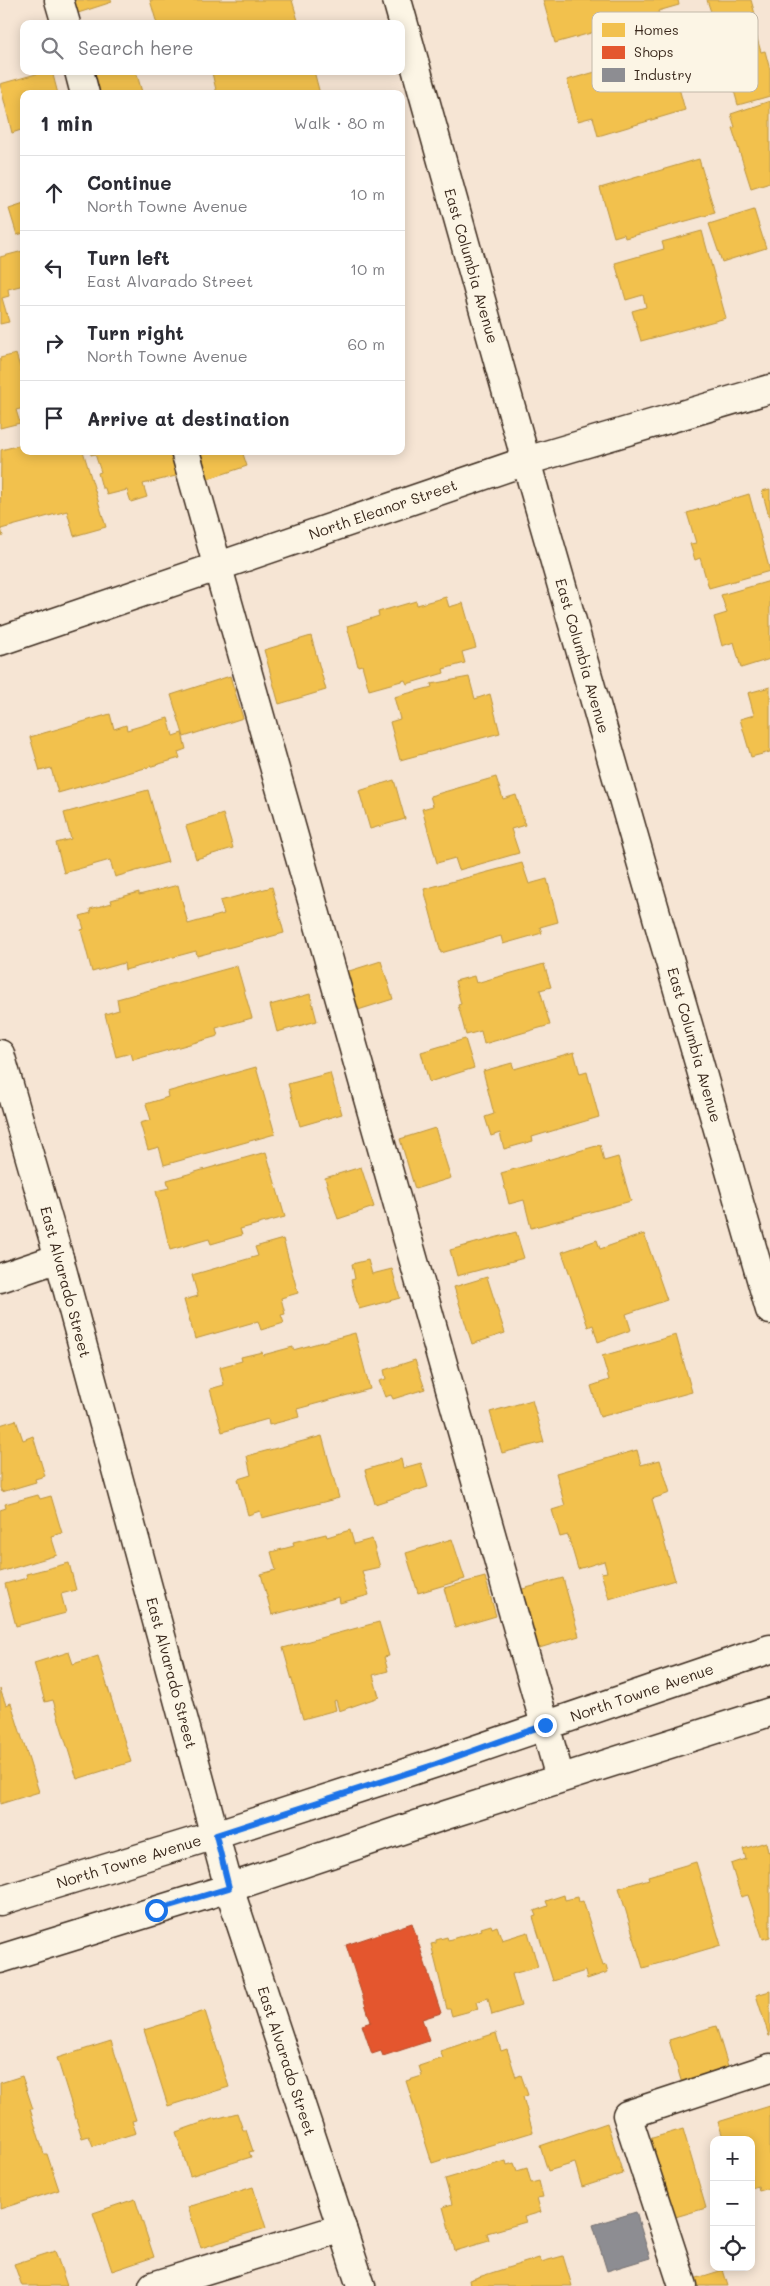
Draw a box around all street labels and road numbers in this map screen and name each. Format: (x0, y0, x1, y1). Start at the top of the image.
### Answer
street label: East Columbia Avenue (440, 186, 504, 346)
street label: North Eleanor Street (306, 474, 460, 544)
street label: East Columbia Avenue (551, 576, 615, 736)
street label: East Columbia Avenue (663, 965, 727, 1125)
street label: East Alvarado Street (36, 1204, 96, 1360)
street label: East Alvarado Street (142, 1595, 202, 1751)
street label: North Towne Avenue (567, 1658, 716, 1726)
street label: North Towne Avenue (54, 1829, 204, 1893)
street label: East Alvarado Street (253, 1983, 321, 2138)

